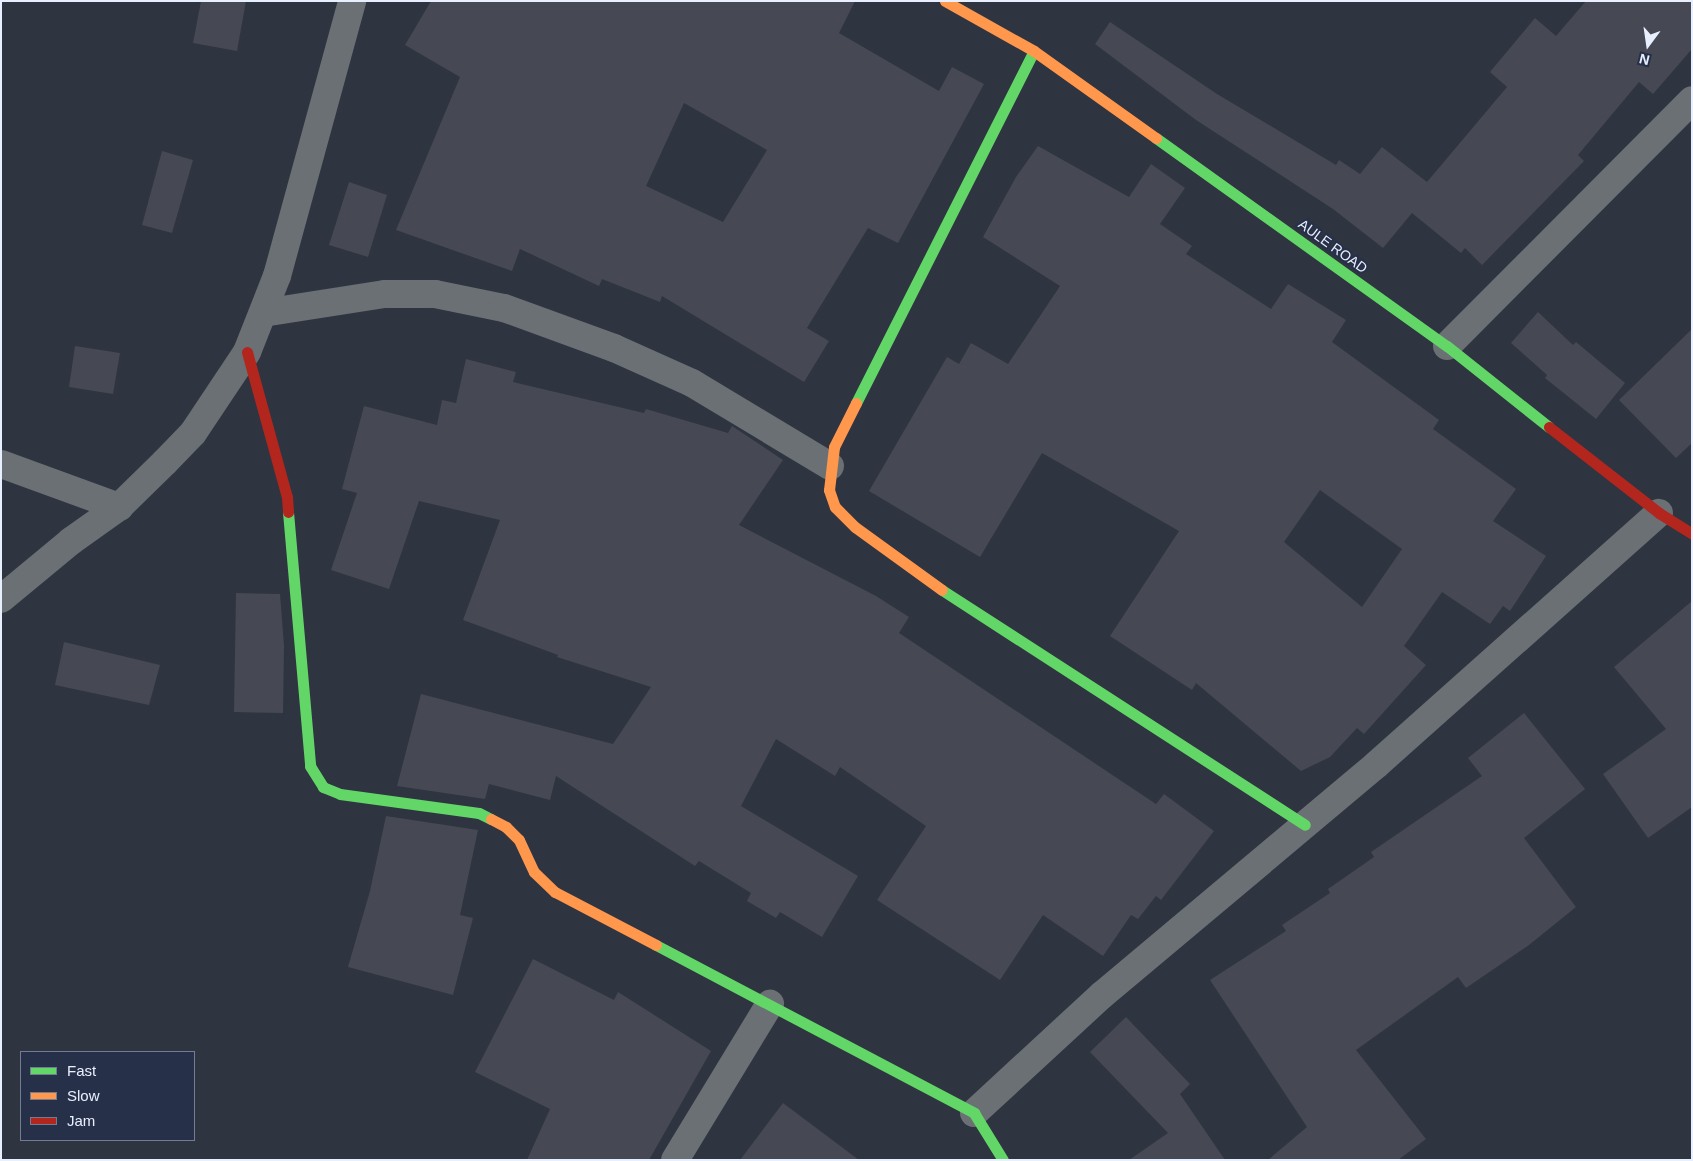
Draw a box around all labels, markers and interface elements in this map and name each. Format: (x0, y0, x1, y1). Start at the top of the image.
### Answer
north arrow (1623, 20, 1673, 70)
text: N (1638, 51, 1651, 69)
street label: AULE ROAD (1295, 215, 1371, 277)
legend (20, 1051, 195, 1141)
text: Fast (67, 1062, 96, 1079)
text: Slow (67, 1087, 100, 1104)
text: Jam (67, 1112, 95, 1129)

